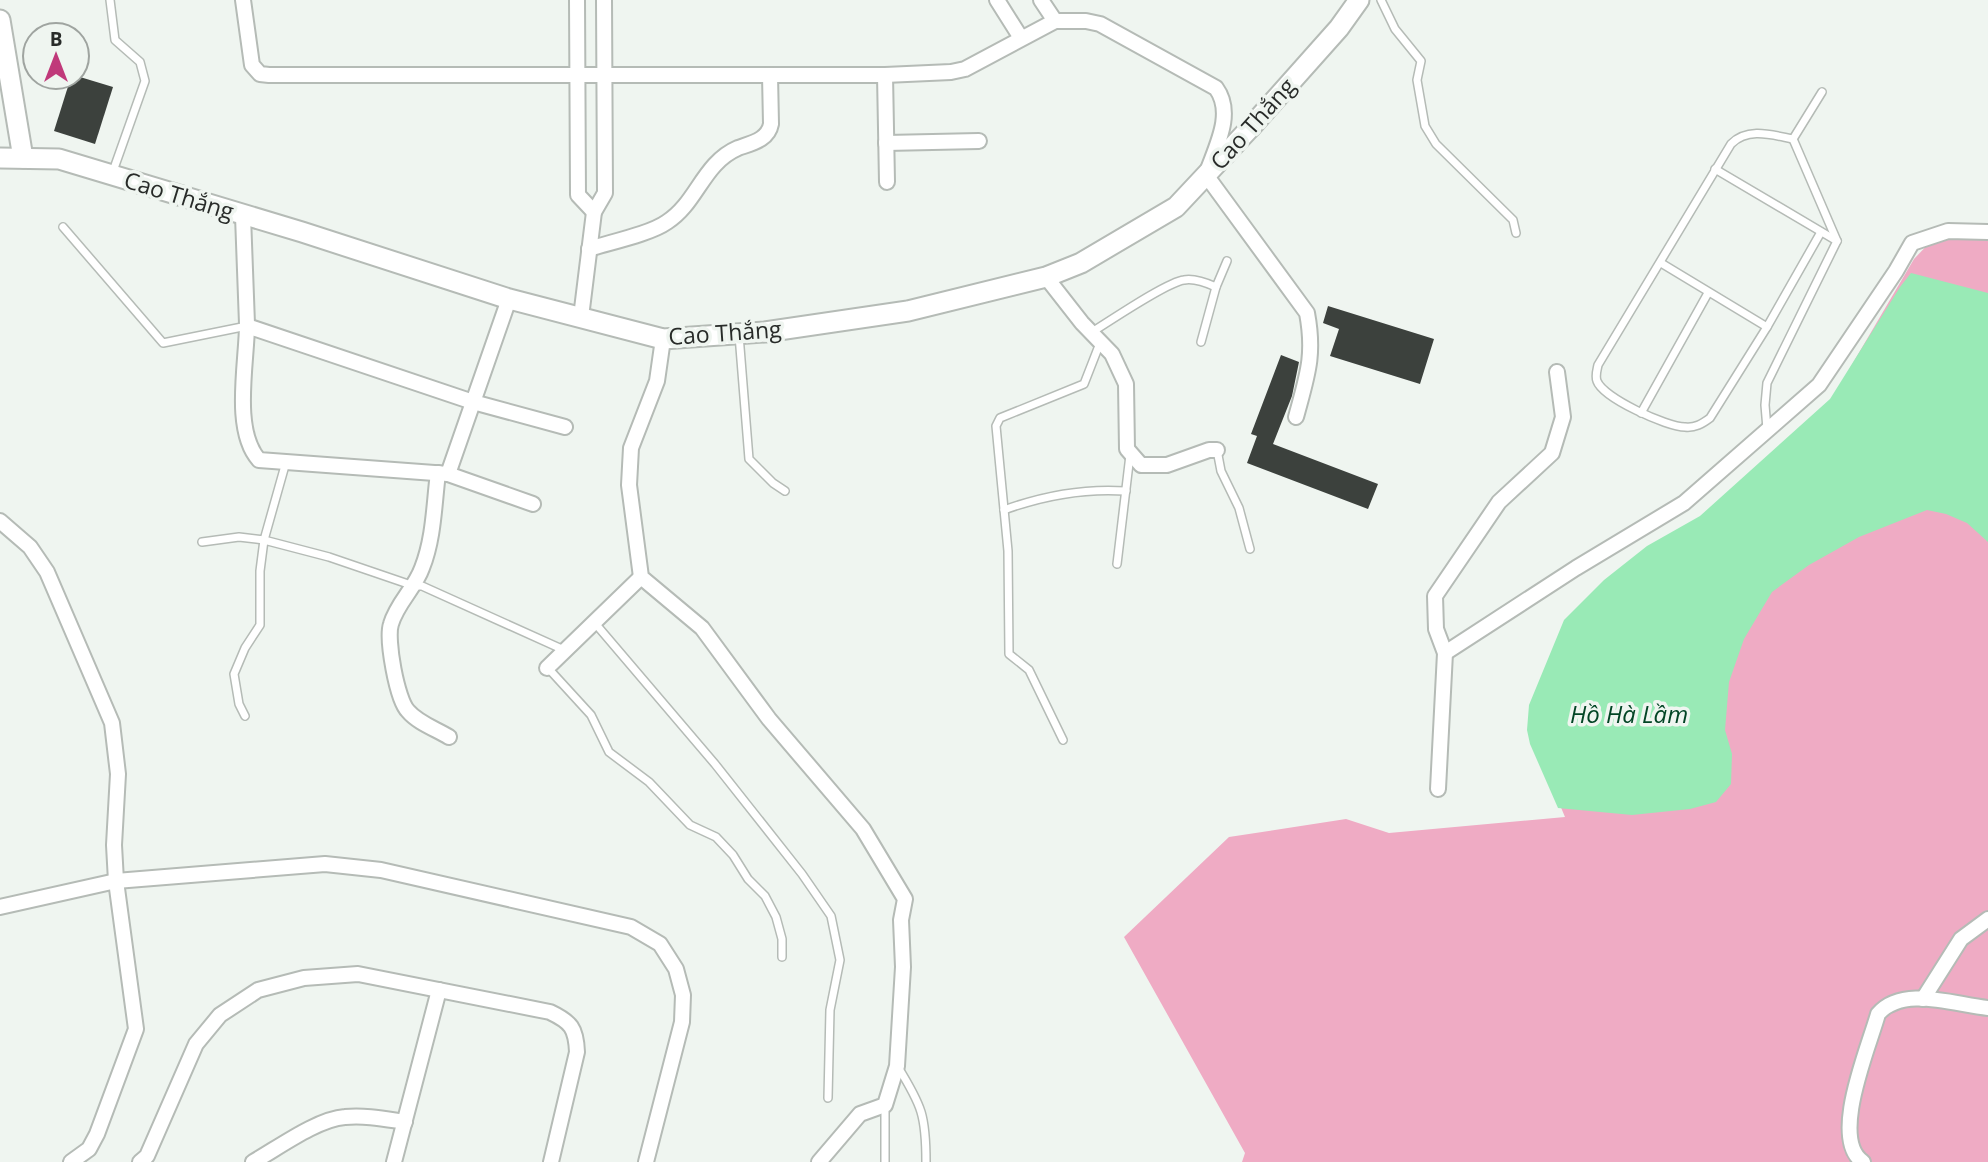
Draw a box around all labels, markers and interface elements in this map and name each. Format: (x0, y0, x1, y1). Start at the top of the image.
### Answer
north arrow (21, 21, 91, 91)
text: B (50, 26, 62, 52)
street label: Cao Thắng (1202, 70, 1302, 176)
street label: Cao Thắng (120, 163, 239, 227)
street label: Cao Thắng (667, 312, 783, 352)
water label: Hồ Hà Lầm (1570, 697, 1688, 730)

